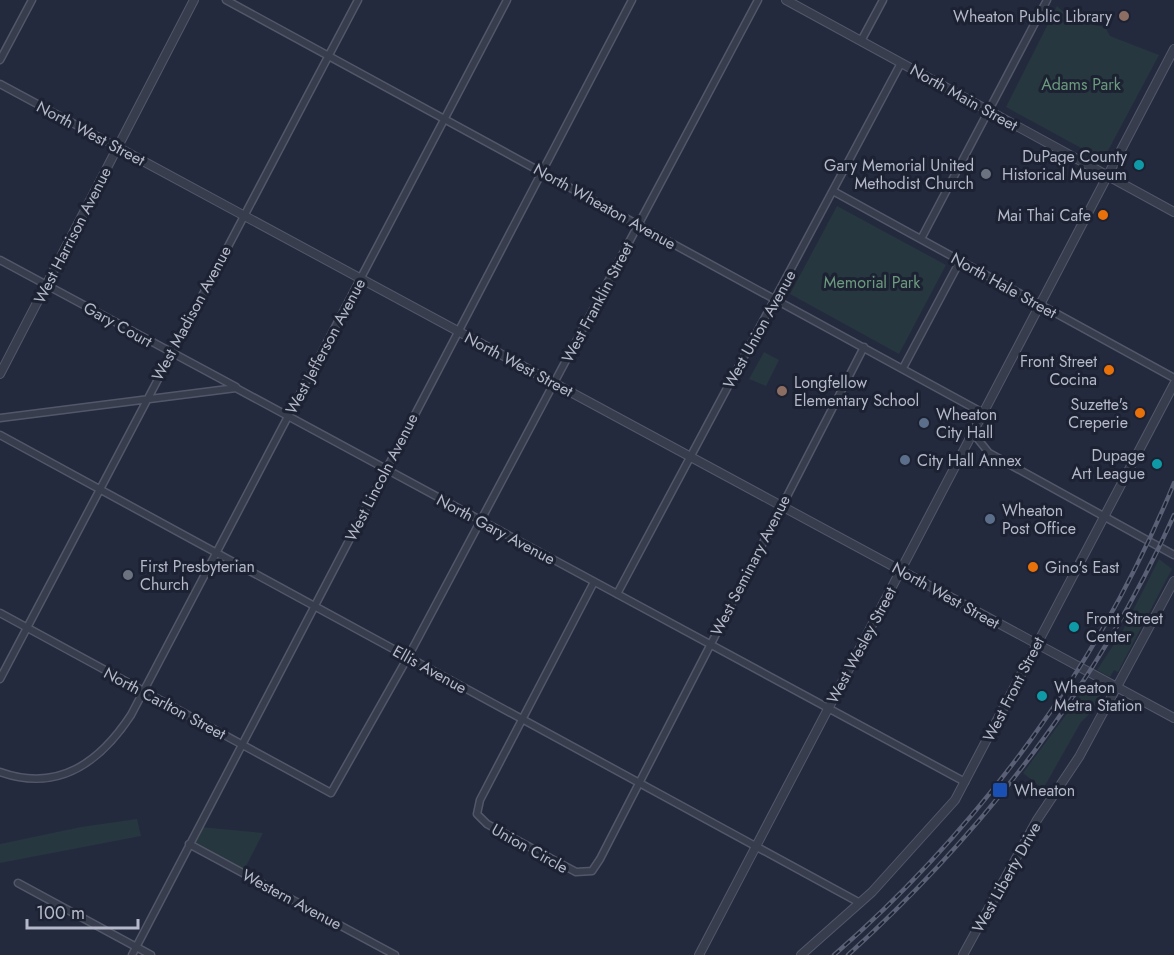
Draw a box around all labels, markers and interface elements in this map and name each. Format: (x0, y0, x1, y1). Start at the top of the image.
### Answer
place label: Wheaton Public Library (953, 5, 1113, 28)
marker: Wheaton Public Library (1117, 9, 1131, 23)
street label: North Main Street (906, 58, 1022, 137)
park label: Adams Park (1041, 73, 1122, 96)
street label: North West Street (33, 95, 149, 172)
place label: DuPage County Historical Museum (1002, 145, 1128, 186)
place label: Gary Memorial United Methodist Church (824, 154, 974, 195)
street label: North Wheaton Avenue (529, 158, 680, 255)
marker: DuPage County Historical Museum (1132, 158, 1146, 172)
street label: West Harrison Avenue (28, 163, 117, 307)
marker: Gary Memorial United Methodist Church (979, 167, 993, 181)
place label: Mai Thai Cafe (997, 204, 1091, 227)
marker: Mai Thai Cafe (1096, 208, 1110, 222)
street label: West Franklin Street (556, 238, 639, 367)
street label: West Madison Avenue (146, 242, 237, 385)
street label: North Hale Street (947, 247, 1061, 324)
street label: West Union Avenue (717, 266, 802, 393)
park label: Memorial Park (824, 271, 921, 294)
street label: West Jefferson Avenue (280, 274, 371, 418)
street label: Gary Court (79, 296, 156, 353)
street label: North West Street (461, 326, 577, 403)
place label: Front Street Cocina (1020, 350, 1097, 391)
marker: Front Street Cocina (1102, 363, 1116, 377)
place label: Longfellow Elementary School (794, 371, 919, 412)
marker: Longfellow Elementary School (775, 384, 789, 398)
place label: Suzette's Creperie (1068, 393, 1128, 434)
place label: Wheaton City Hall (936, 403, 997, 444)
marker: Suzette's Creperie (1133, 406, 1147, 420)
street label: West Lincoln Avenue (339, 409, 424, 545)
marker: Wheaton City Hall (917, 416, 931, 430)
place label: Dupage Art League (1071, 444, 1145, 485)
place label: City Hall Annex (917, 449, 1021, 472)
marker: City Hall Annex (898, 453, 912, 467)
marker: Dupage Art League (1150, 457, 1164, 471)
street label: North Gary Avenue (432, 488, 559, 570)
street label: West Seminary Avenue (705, 491, 796, 640)
place label: Wheaton Post Office (1002, 499, 1076, 540)
marker: Wheaton Post Office (983, 512, 997, 526)
place label: First Presbyterian Church (140, 555, 255, 596)
street label: North West Street (888, 556, 1004, 635)
place label: Gino's East (1045, 556, 1119, 579)
marker: Gino's East (1026, 560, 1040, 574)
marker: First Presbyterian Church (121, 568, 135, 582)
street label: West Wesley Street (821, 583, 902, 708)
place label: Front Street Center (1086, 607, 1163, 648)
marker: Front Street Center (1067, 620, 1081, 634)
street label: West Front Street (977, 633, 1050, 746)
street label: Ellis Avenue (389, 640, 471, 699)
street label: North Carlton Street (100, 661, 230, 745)
place label: Wheaton Metra Station (1054, 676, 1142, 717)
marker: Wheaton Metra Station (1035, 689, 1049, 703)
place label: Wheaton (1014, 779, 1075, 802)
marker: Wheaton (991, 781, 1009, 799)
street label: Union Circle (487, 818, 572, 879)
street label: West Liberty Drive (966, 818, 1046, 937)
street label: Western Avenue (238, 863, 346, 935)
scale bar (27, 892, 138, 930)
text: 100 m (36, 900, 85, 926)

